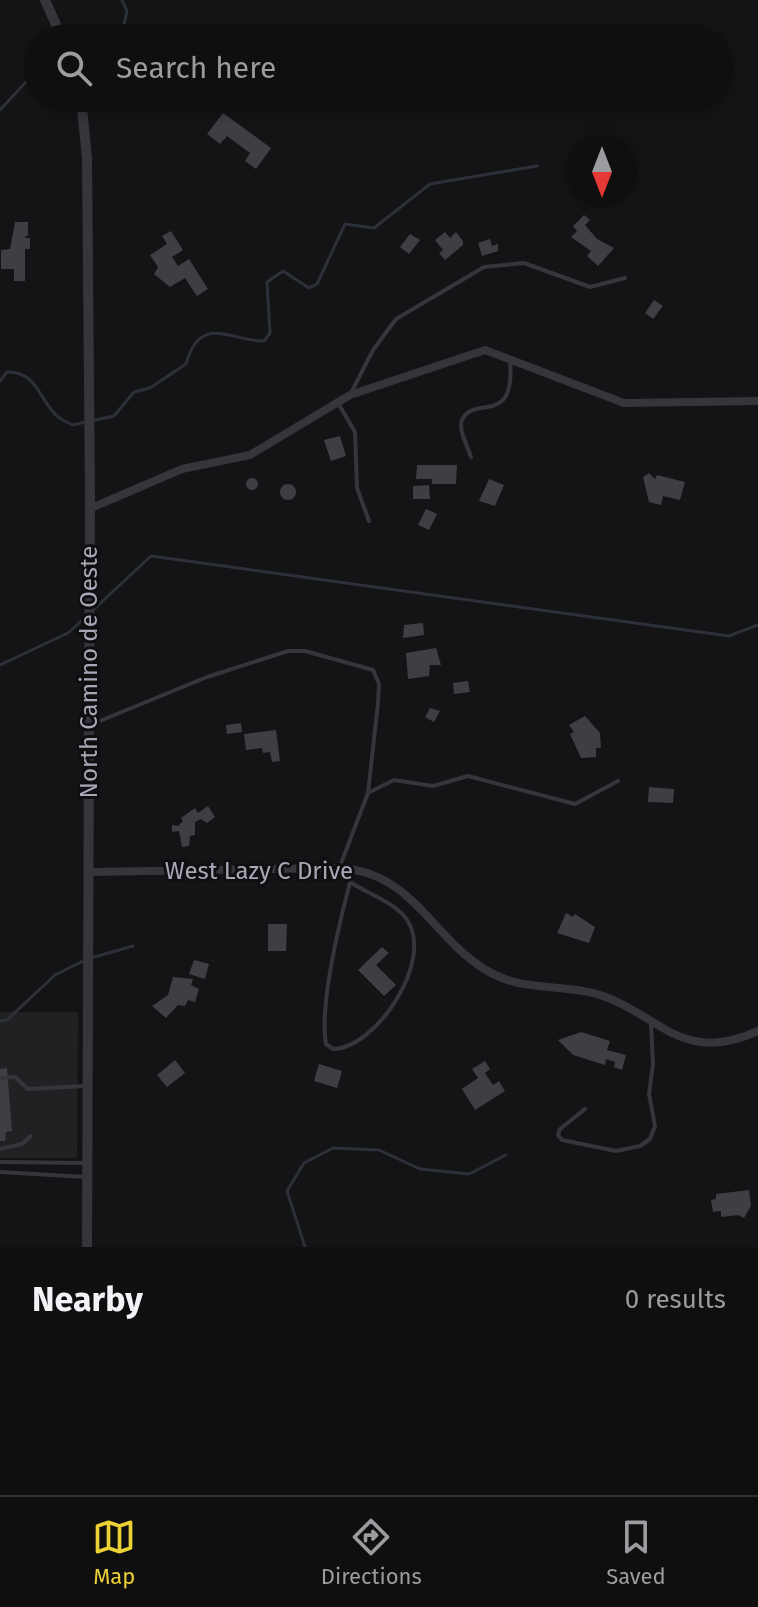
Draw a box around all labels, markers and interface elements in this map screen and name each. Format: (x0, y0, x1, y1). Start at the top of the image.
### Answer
search box (24, 24, 734, 112)
icon: search (52, 46, 96, 90)
text: Search here (116, 50, 276, 86)
north arrow (566, 136, 638, 208)
street label: North Camino de Oeste (75, 546, 103, 798)
street label: West Lazy C Drive (165, 857, 353, 885)
text: Nearby (32, 1279, 143, 1320)
text: 0 results (625, 1284, 726, 1315)
tab: Map (92, 1515, 136, 1590)
tab: Directions (321, 1515, 422, 1590)
tab: Saved (606, 1515, 666, 1590)

